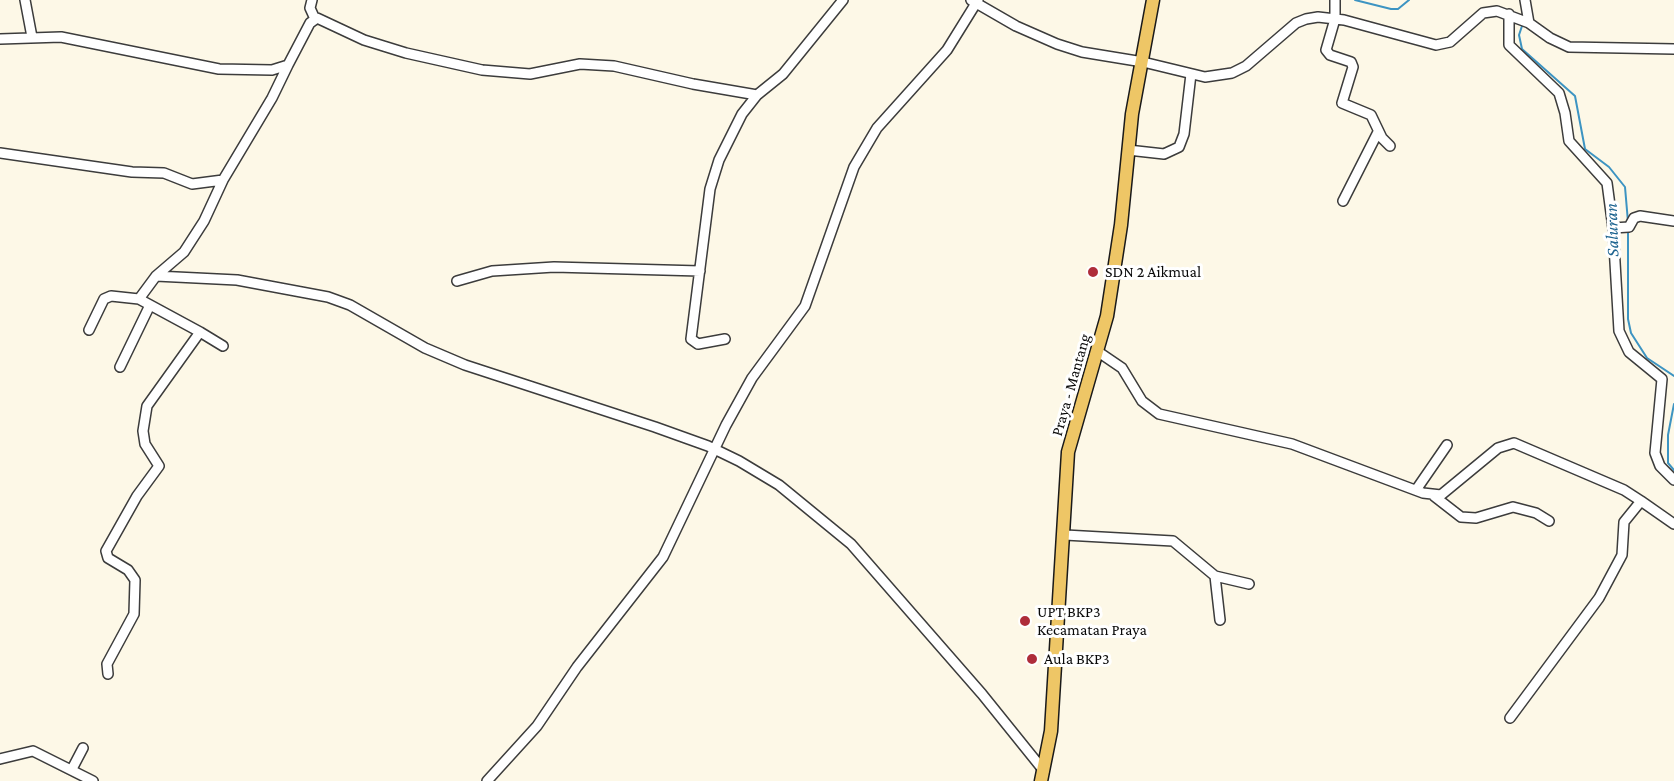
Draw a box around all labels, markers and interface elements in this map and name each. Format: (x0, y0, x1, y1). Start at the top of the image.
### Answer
water label: Saluran (1600, 203, 1624, 257)
place label: SDN 2 Aikmual (1105, 262, 1201, 282)
marker: SDN 2 Aikmual (1086, 265, 1100, 279)
street label: Praya - Mantang (1047, 332, 1095, 438)
place label: UPT BKP3 Kecamatan Praya (1037, 602, 1147, 640)
marker: UPT BKP3 Kecamatan Praya (1018, 614, 1032, 628)
place label: Aula BKP3 (1044, 649, 1110, 669)
marker: Aula BKP3 (1025, 652, 1039, 666)

